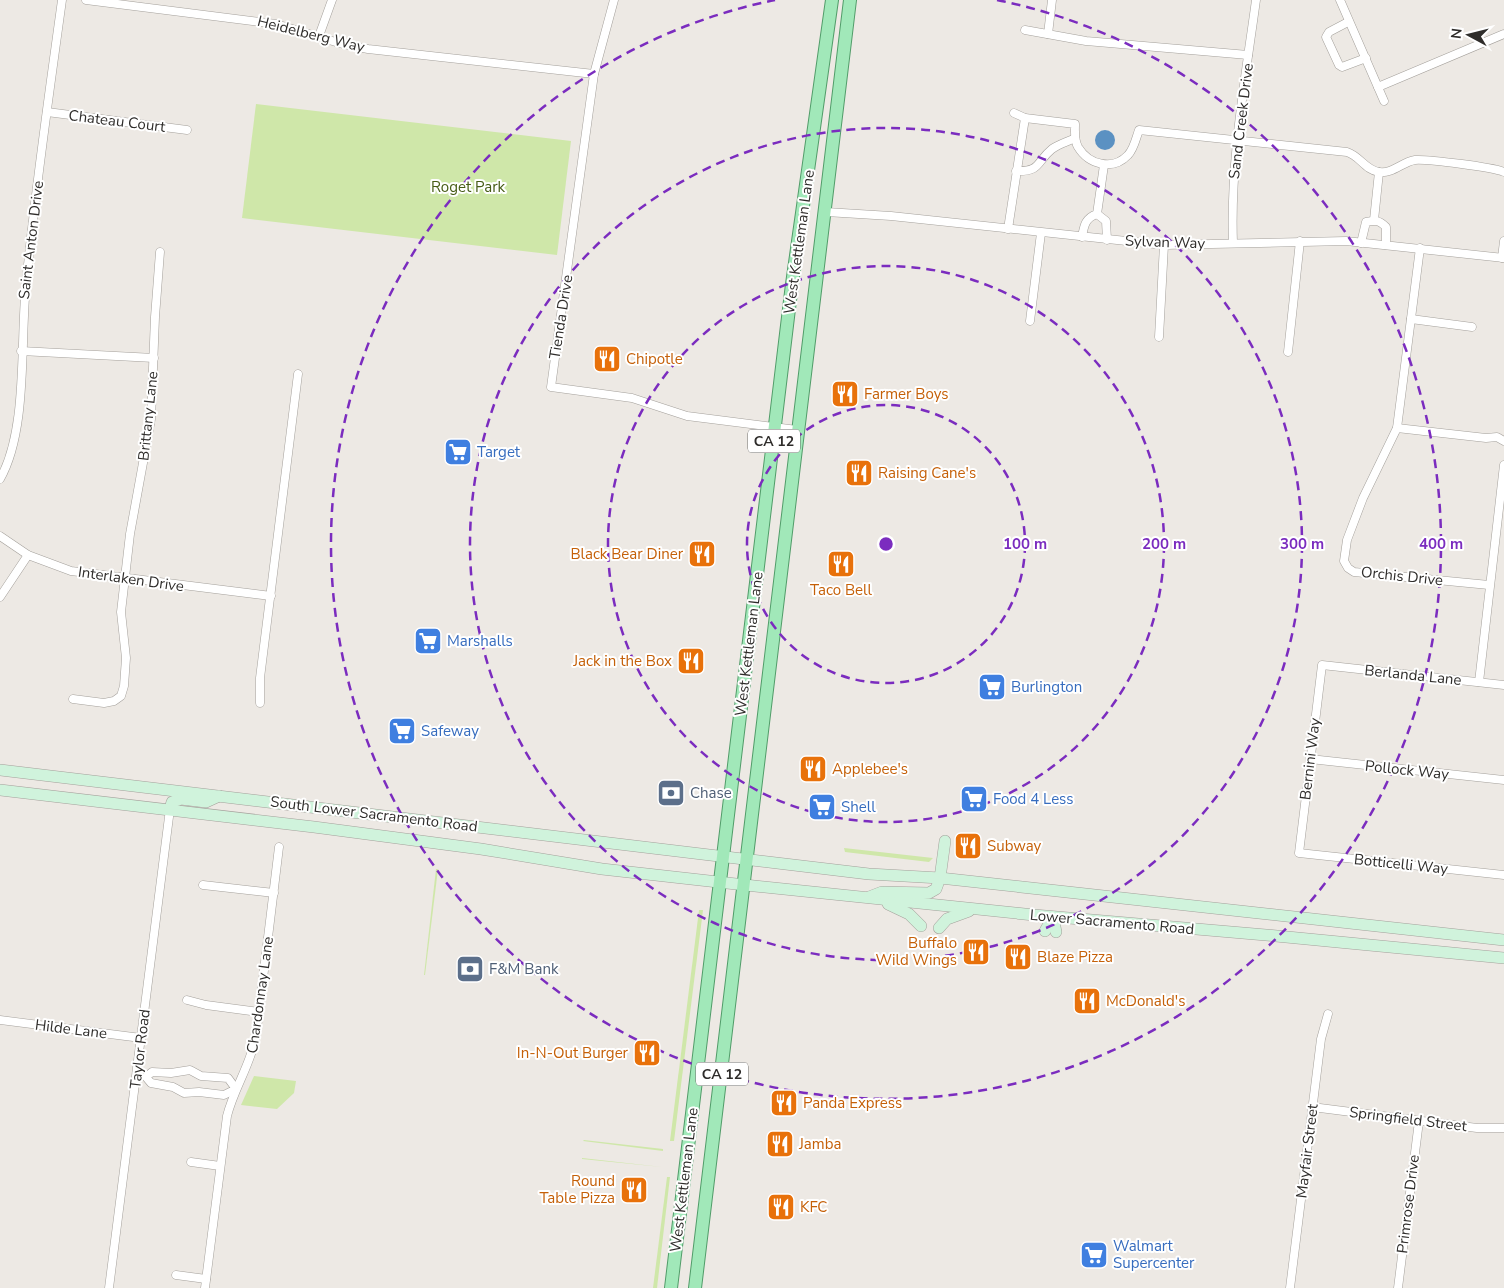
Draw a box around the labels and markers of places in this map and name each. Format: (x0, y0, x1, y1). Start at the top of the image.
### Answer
restaurant icon: Chipotle (592, 344, 622, 374)
place label: Chipotle (626, 349, 683, 369)
restaurant icon: Farmer Boys (830, 379, 860, 409)
place label: Farmer Boys (864, 384, 948, 404)
supermarket icon: Target (443, 437, 473, 467)
place label: Target (477, 442, 521, 462)
restaurant icon: Raising Cane's (844, 458, 874, 488)
place label: Raising Cane's (878, 463, 976, 483)
centre of rings (877, 535, 895, 553)
restaurant icon: Black Bear Diner (687, 539, 717, 569)
place label: Black Bear Diner (570, 544, 684, 564)
restaurant icon: Taco Bell (826, 549, 856, 579)
place label: Taco Bell (810, 580, 872, 600)
supermarket icon: Marshalls (413, 626, 443, 656)
place label: Marshalls (447, 631, 513, 651)
restaurant icon: Jack in the Box (676, 646, 706, 676)
place label: Jack in the Box (572, 651, 672, 671)
supermarket icon: Burlington (977, 672, 1007, 702)
place label: Burlington (1011, 677, 1082, 697)
supermarket icon: Safeway (387, 716, 417, 746)
place label: Safeway (421, 721, 479, 741)
restaurant icon: Applebee's (798, 754, 828, 784)
place label: Applebee's (832, 759, 908, 779)
bank icon: Chase (656, 778, 686, 808)
place label: Chase (690, 783, 732, 803)
supermarket icon: Food 4 Less (959, 784, 989, 814)
place label: Food 4 Less (993, 789, 1074, 809)
supermarket icon: Shell (807, 792, 837, 822)
place label: Shell (841, 797, 876, 817)
restaurant icon: Subway (953, 831, 983, 861)
place label: Subway (987, 836, 1042, 856)
place label: Buffalo Wild Wings (876, 933, 957, 970)
restaurant icon: Buffalo Wild Wings (961, 937, 991, 967)
restaurant icon: Blaze Pizza (1003, 942, 1033, 972)
place label: Blaze Pizza (1037, 947, 1113, 967)
bank icon: F&M Bank (455, 954, 485, 984)
place label: F&M Bank (489, 959, 559, 979)
restaurant icon: McDonald's (1072, 986, 1102, 1016)
place label: McDonald's (1106, 991, 1185, 1011)
restaurant icon: In-N-Out Burger (632, 1038, 662, 1068)
place label: In-N-Out Burger (517, 1043, 629, 1063)
restaurant icon: Panda Express (769, 1088, 799, 1118)
place label: Panda Express (803, 1093, 902, 1113)
restaurant icon: Jamba (765, 1129, 795, 1159)
place label: Jamba (798, 1134, 841, 1154)
place label: Round Table Pizza (539, 1171, 615, 1208)
restaurant icon: Round Table Pizza (619, 1175, 649, 1205)
restaurant icon: KFC (766, 1192, 796, 1222)
place label: KFC (800, 1197, 827, 1217)
place label: Walmart Supercenter (1113, 1236, 1195, 1273)
supermarket icon: Walmart Supercenter (1079, 1240, 1109, 1270)

